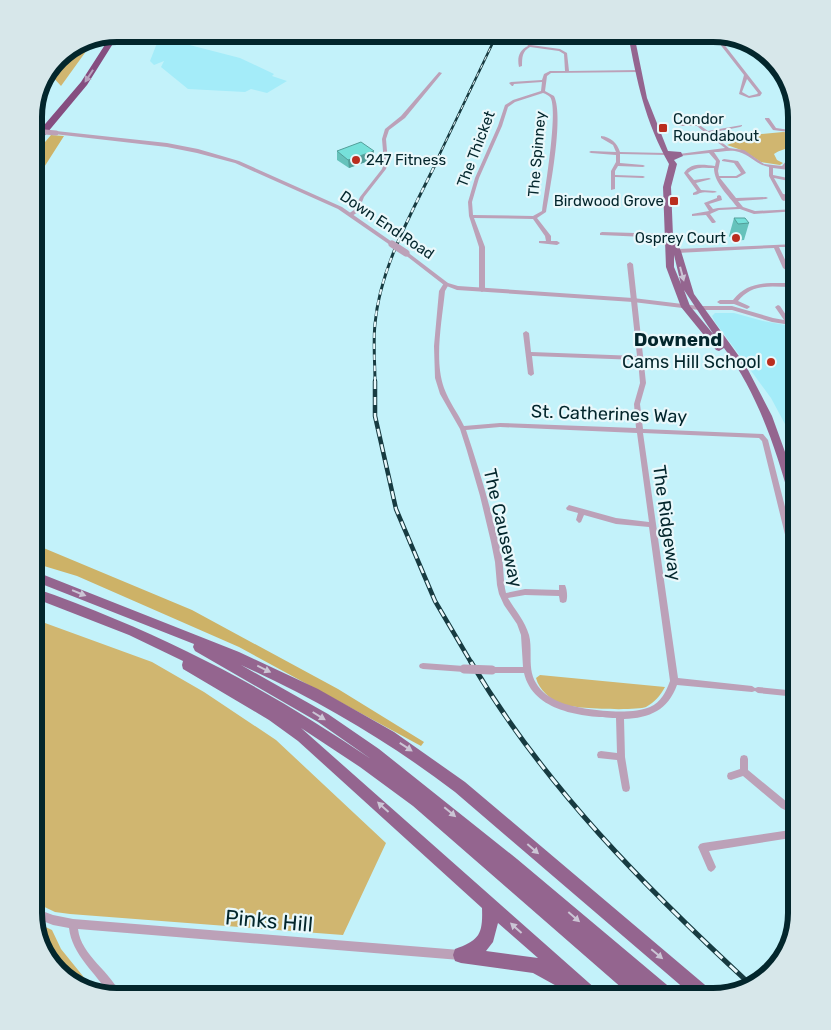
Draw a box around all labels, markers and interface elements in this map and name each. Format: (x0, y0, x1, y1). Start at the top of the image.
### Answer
one-way arrow (84, 69, 94, 82)
street label: The Thicket (453, 108, 499, 190)
street label: The Spinney (524, 110, 550, 198)
place label: Condor Roundabout (673, 110, 759, 145)
marker: Condor Roundabout (657, 122, 669, 134)
place label: 247 Fitness (366, 151, 446, 169)
marker: 247 Fitness (350, 154, 362, 166)
street label: Down End Road (336, 187, 438, 263)
place label: Birdwood Grove (554, 192, 664, 210)
marker: Birdwood Grove (668, 195, 680, 207)
place label: Osprey Court (635, 229, 726, 247)
marker: Osprey Court (730, 232, 742, 244)
one-way arrow (678, 266, 686, 281)
district label: Downend (634, 328, 722, 351)
place label: Cams Hill School (622, 351, 761, 373)
marker: Cams Hill School (765, 356, 777, 368)
street label: St. Catherines Way (531, 400, 688, 428)
street label: The Ridgeway (648, 464, 686, 582)
street label: The Causeway (479, 467, 527, 590)
one-way arrow (72, 590, 87, 597)
one-way arrow (257, 665, 271, 673)
one-way arrow (313, 711, 326, 720)
one-way arrow (400, 742, 413, 752)
one-way arrow (378, 801, 390, 813)
one-way arrow (443, 807, 456, 818)
one-way arrow (527, 843, 539, 854)
street label: Pinks Hill (224, 904, 314, 937)
one-way arrow (568, 911, 580, 922)
one-way arrow (511, 922, 523, 934)
one-way arrow (650, 949, 663, 960)

